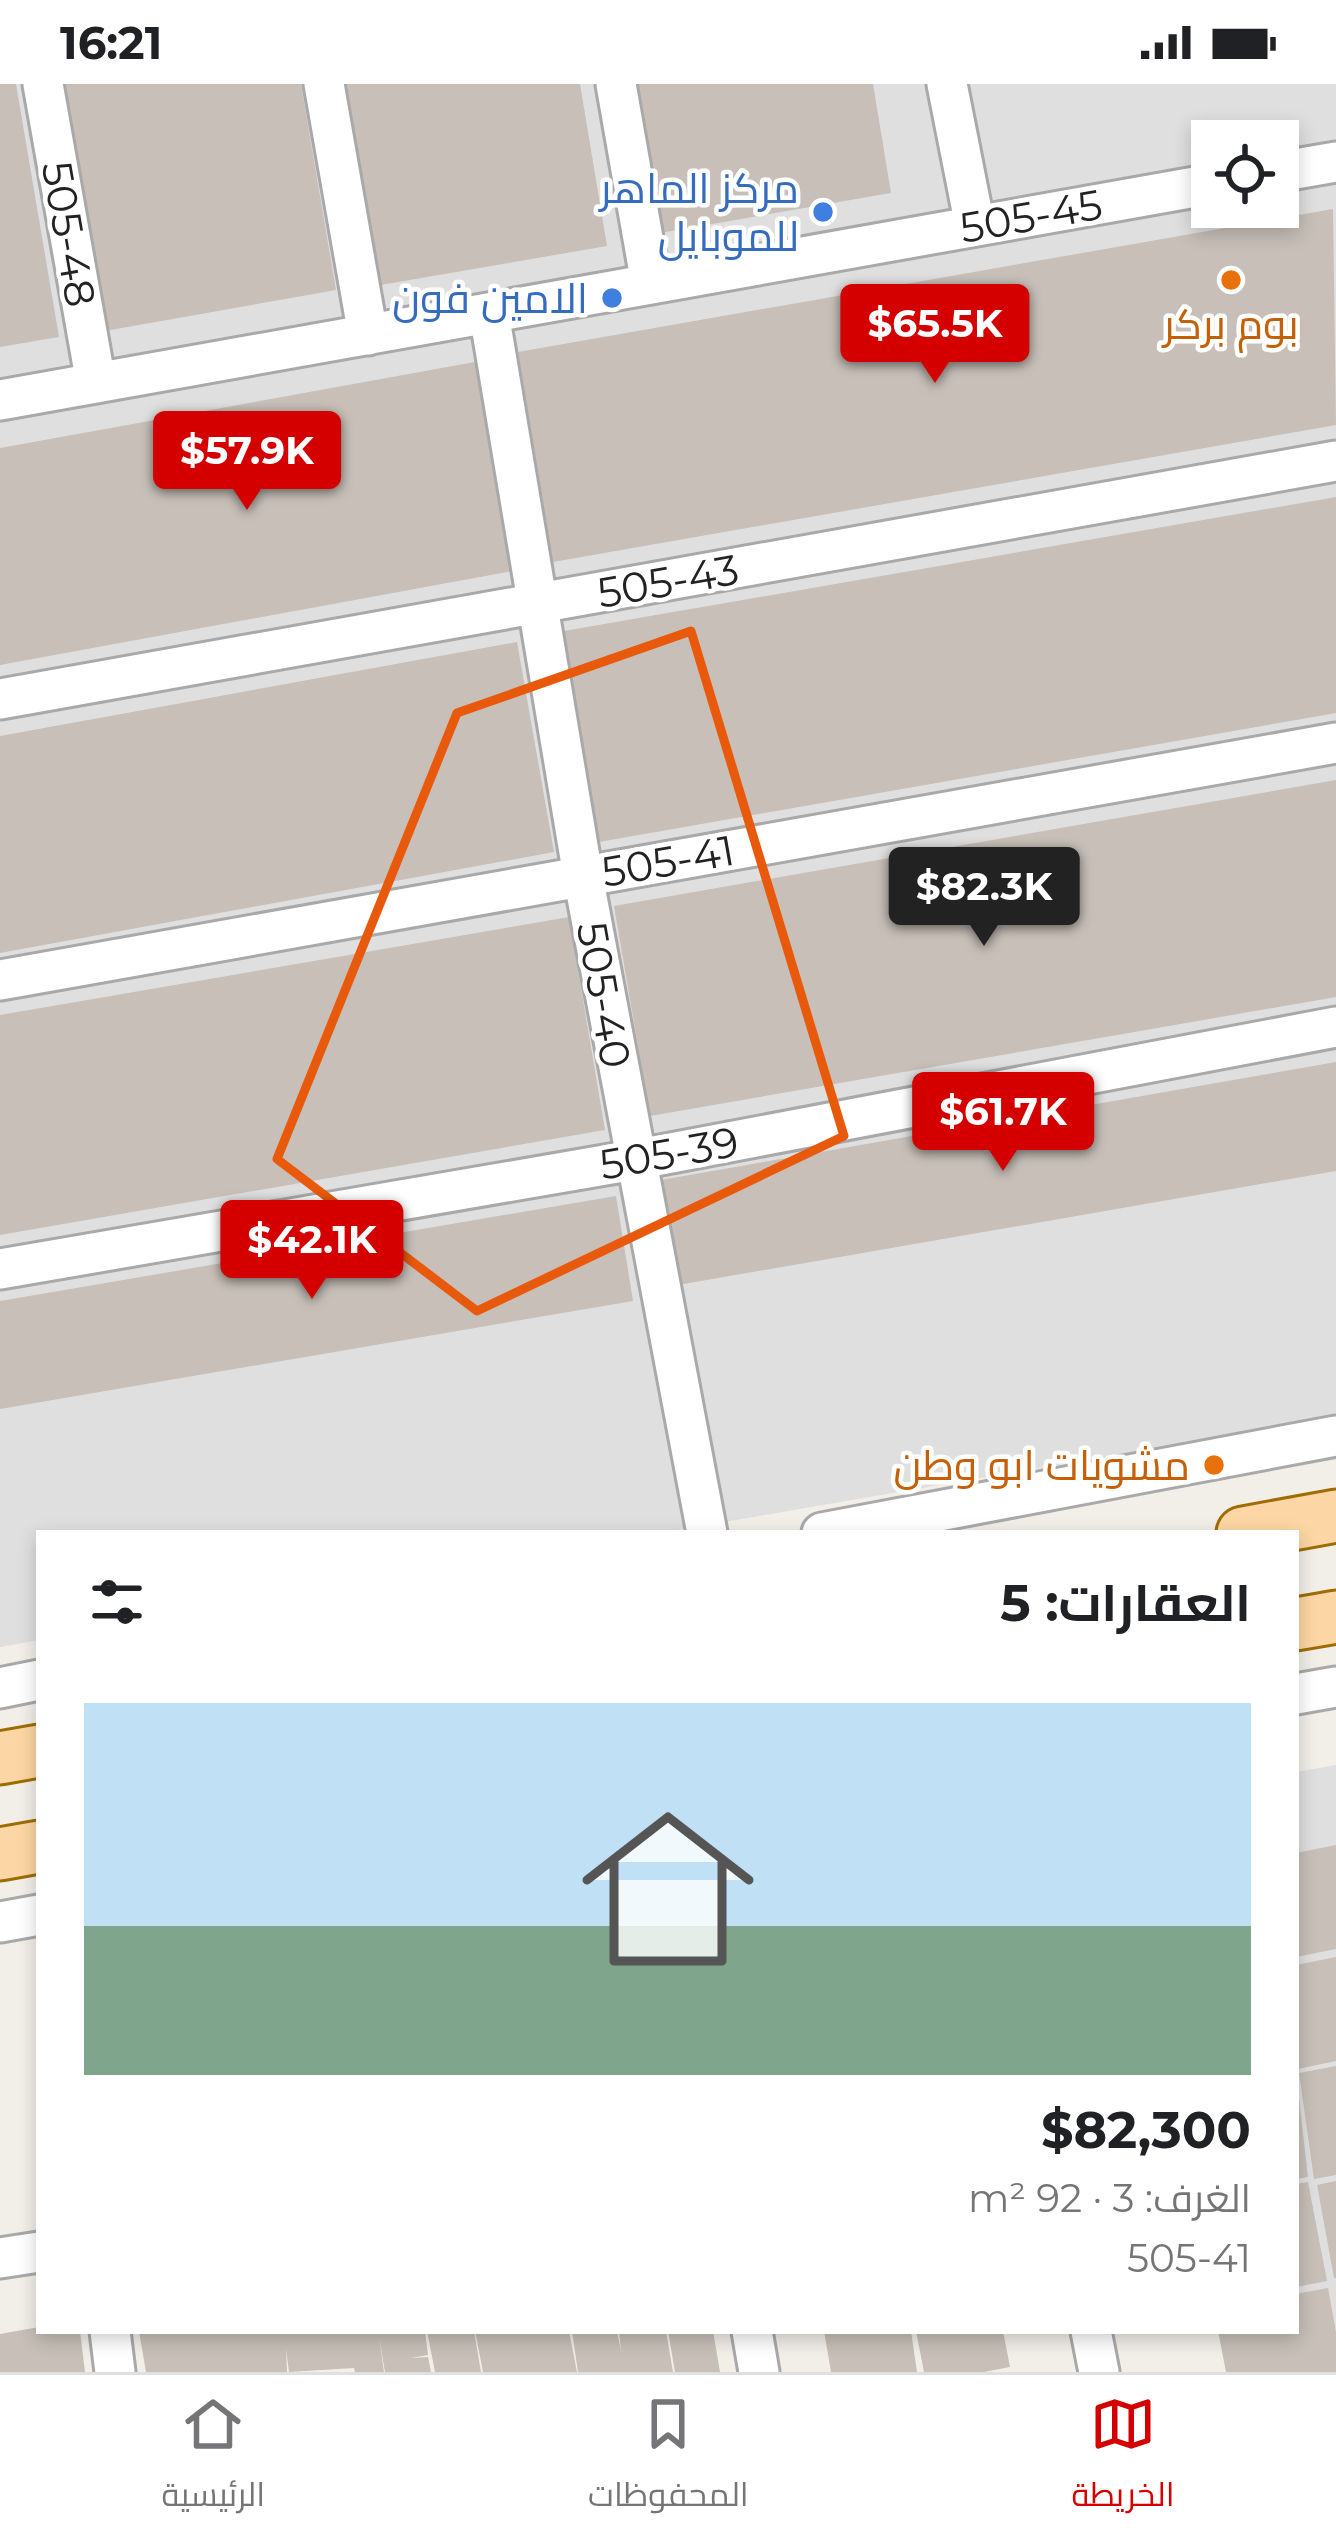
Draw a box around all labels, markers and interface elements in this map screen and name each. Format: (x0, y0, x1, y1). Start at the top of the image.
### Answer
text: 16:21 (60, 15, 162, 70)
map controls (1191, 120, 1299, 228)
button: locate (1191, 120, 1299, 228)
street label: 505-48 (31, 157, 107, 311)
place label: مركز الماهر للموبايل (598, 162, 799, 262)
street label: 505-45 (956, 178, 1106, 254)
marker: مركز الماهر للموبايل (810, 199, 836, 225)
marker: بوم بركر (1218, 267, 1244, 293)
place label: الامين فون (392, 272, 588, 324)
pin: $65.5K (837, 284, 1033, 386)
marker: الامين فون (599, 285, 625, 311)
place label: بوم بركر (1161, 298, 1299, 353)
text: $65.5K (867, 299, 1003, 347)
pin: $57.9K (149, 411, 345, 513)
text: $57.9K (180, 426, 314, 474)
street label: 505-43 (593, 543, 743, 619)
street label: 505-41 (598, 824, 738, 898)
pin: $82.3K (886, 847, 1082, 949)
text: $82.3K (916, 862, 1052, 910)
street label: 505-40 (566, 918, 642, 1072)
pin: $61.7K (905, 1072, 1101, 1174)
text: $61.7K (939, 1087, 1067, 1135)
street label: 505-39 (596, 1115, 742, 1191)
pin: $42.1K (214, 1200, 410, 1302)
text: $42.1K (247, 1215, 377, 1263)
place label: مشويات ابو وطن (894, 1439, 1190, 1491)
marker: مشويات ابو وطن (1201, 1452, 1227, 1478)
icon: filters (84, 1569, 150, 1635)
text: العقارات: 5 (1000, 1572, 1251, 1634)
icon: home (560, 1781, 776, 1997)
text: $82,300 (1041, 2099, 1251, 2161)
text: الغرف: 3 · 92 m² (968, 2174, 1251, 2222)
text: 505-41 (1127, 2234, 1251, 2282)
tab: الرئيسية (162, 2391, 265, 2525)
tab: المحفوظات (588, 2391, 749, 2525)
tab: الخريطة (1072, 2391, 1175, 2525)

